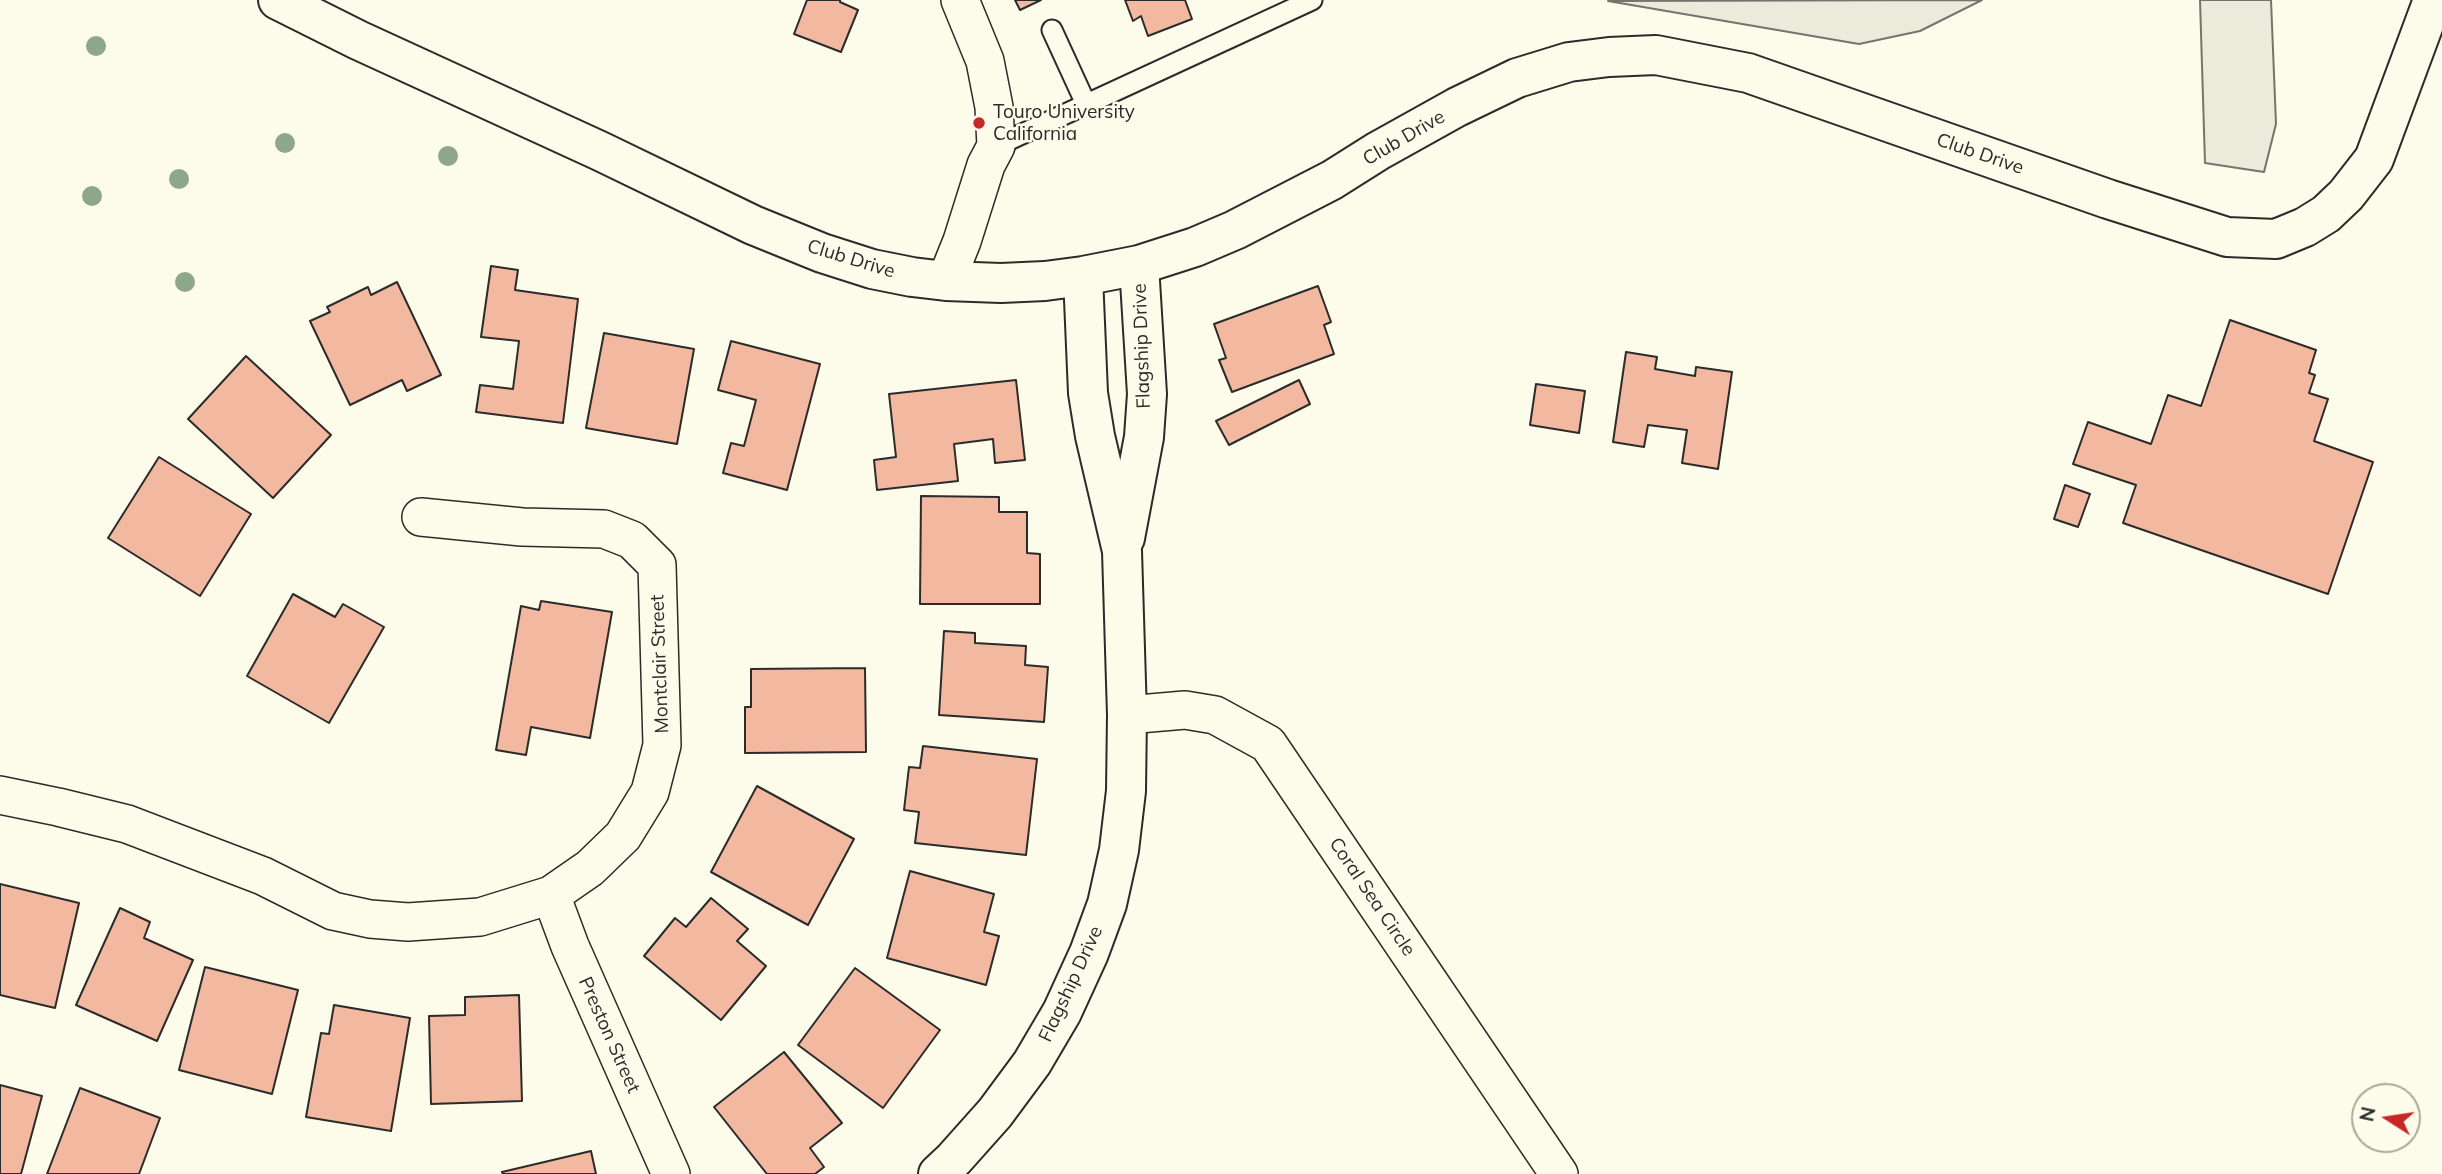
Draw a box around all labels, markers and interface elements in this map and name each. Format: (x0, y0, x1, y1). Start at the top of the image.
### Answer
place label: Touro University California (993, 101, 1135, 145)
street label: Club Drive (1359, 105, 1449, 171)
marker: Touro University California (971, 115, 987, 131)
street label: Club Drive (1933, 128, 2027, 180)
street label: Club Drive (804, 235, 898, 283)
street label: Flagship Drive (1128, 283, 1156, 409)
street label: Montclair Street (646, 594, 674, 734)
street label: Coral Sea Circle (1324, 833, 1420, 961)
street label: Flagship Drive (1034, 922, 1108, 1046)
street label: Preston Street (573, 973, 645, 1097)
north arrow (2351, 1083, 2421, 1153)
text: N (2354, 1105, 2381, 1124)

